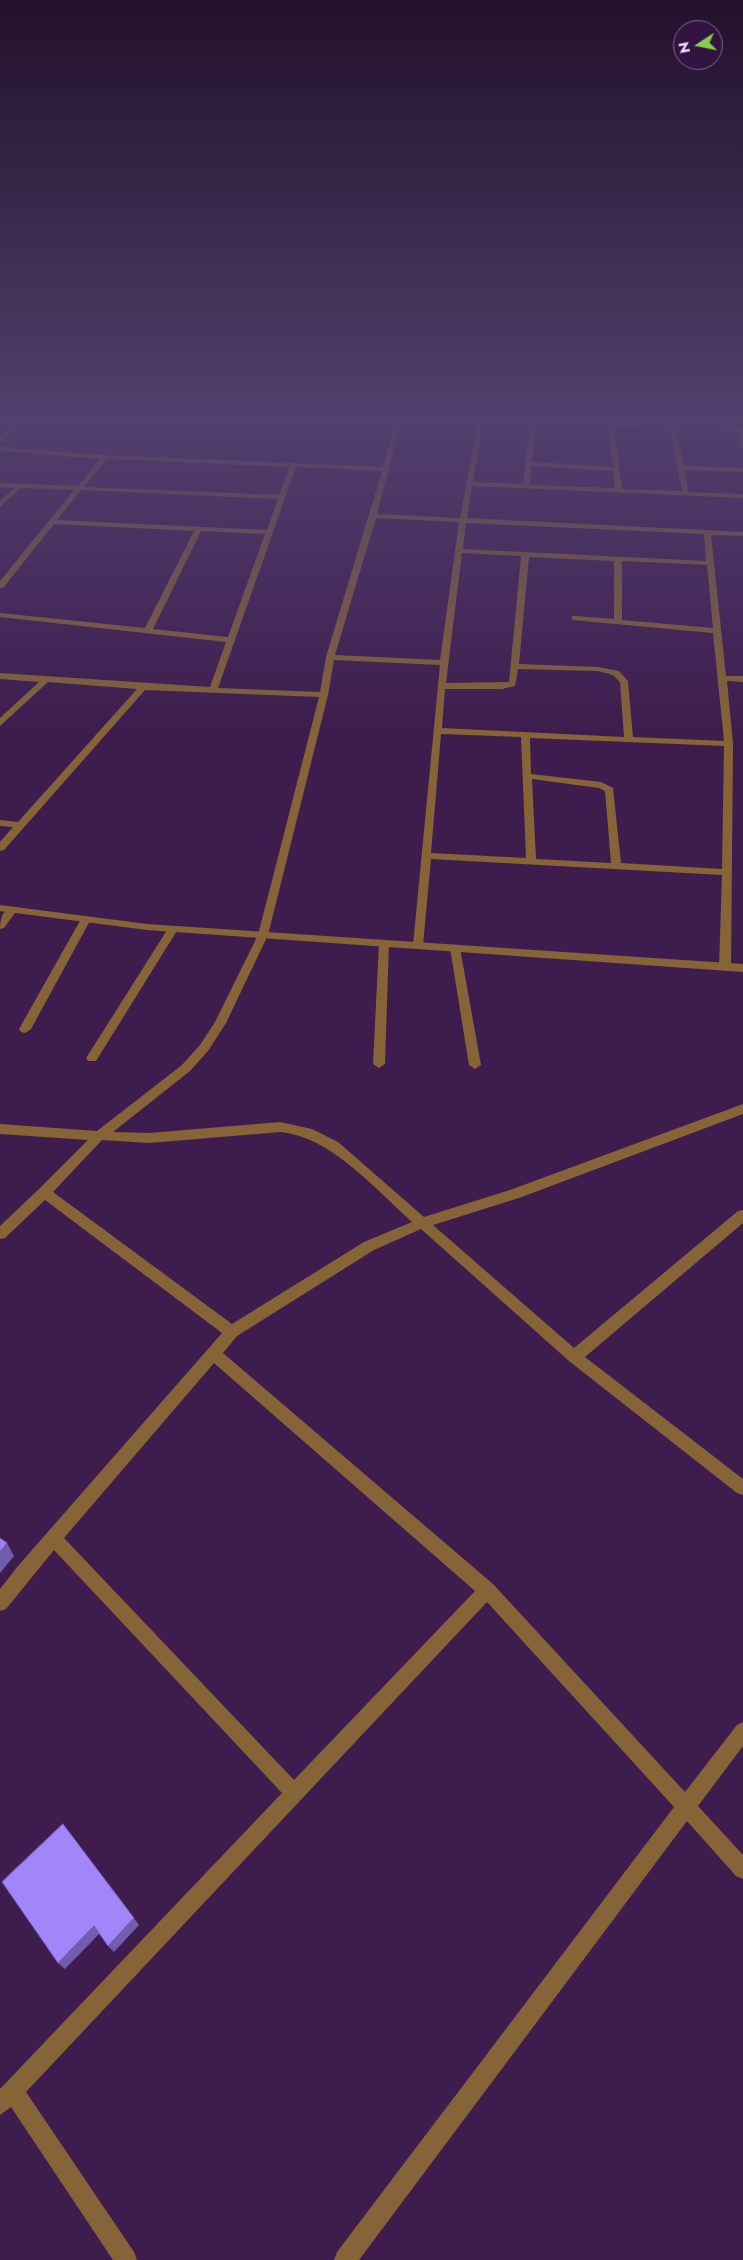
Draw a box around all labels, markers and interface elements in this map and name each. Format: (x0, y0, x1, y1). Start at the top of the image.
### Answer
north arrow (673, 20, 723, 70)
text: N (673, 40, 695, 55)

